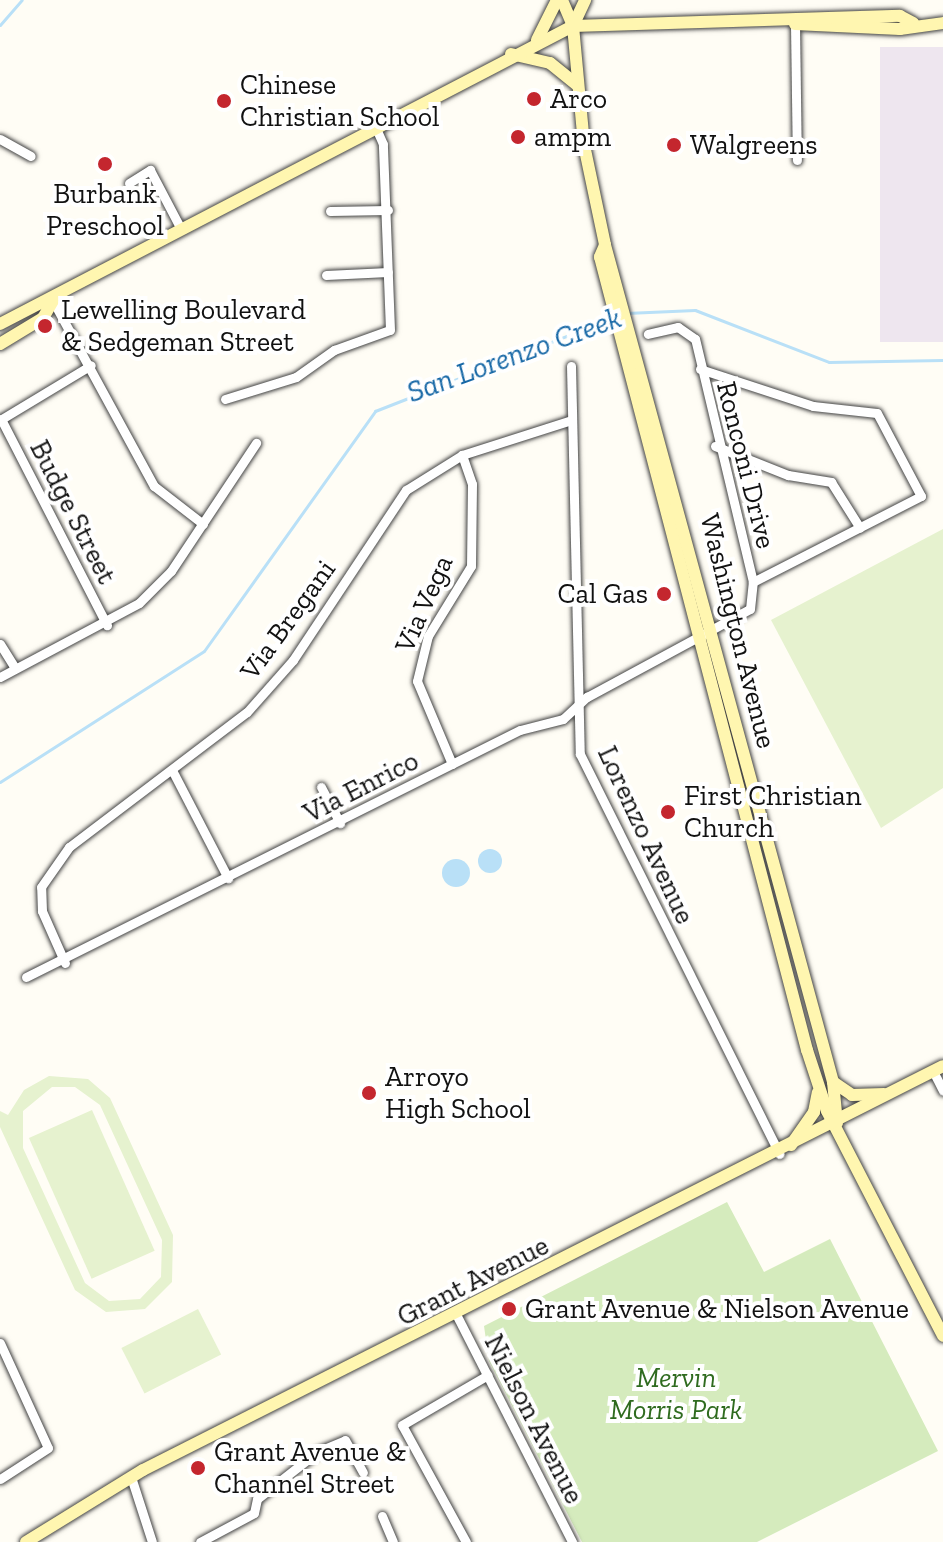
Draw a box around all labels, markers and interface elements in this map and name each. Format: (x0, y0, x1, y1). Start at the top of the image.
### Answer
place label: Chinese Christian School (240, 68, 439, 134)
place label: Arco (550, 82, 607, 116)
marker: Arco (525, 90, 543, 108)
marker: Chinese Christian School (215, 92, 233, 110)
place label: ampm (534, 120, 611, 154)
marker: ampm (509, 128, 527, 146)
place label: Walgreens (690, 128, 818, 162)
marker: Walgreens (665, 136, 683, 154)
marker: Burbank Preschool (96, 155, 114, 173)
place label: Burbank Preschool (46, 177, 164, 243)
place label: Lewelling Boulevard & Sedgeman Street (61, 293, 306, 359)
water label: San Lorenzo Creek (402, 300, 626, 410)
marker: Lewelling Boulevard & Sedgeman Street (36, 317, 54, 335)
street label: Ronconi Drive (709, 378, 783, 552)
street label: Budge Street (22, 435, 124, 589)
street label: Washington Avenue (692, 510, 784, 752)
street label: Via Vega (388, 550, 460, 658)
street label: Via Bregani (233, 554, 343, 686)
place label: Cal Gas (557, 577, 648, 611)
marker: Cal Gas (655, 585, 673, 603)
street label: Lorenzo Avenue (590, 740, 702, 930)
street label: Via Enrico (298, 744, 424, 830)
place label: First Christian Church (684, 779, 862, 845)
marker: First Christian Church (659, 803, 677, 821)
place label: Arroyo High School (385, 1060, 531, 1126)
marker: Arroyo High School (360, 1084, 378, 1102)
street label: Grant Avenue (391, 1228, 555, 1334)
place label: Grant Avenue & Nielson Avenue (525, 1292, 911, 1326)
marker: Grant Avenue & Nielson Avenue (500, 1300, 518, 1318)
street label: Nielson Avenue (477, 1328, 591, 1510)
park label: Mervin Morris Park (610, 1361, 742, 1427)
place label: Grant Avenue & Channel Street (214, 1435, 407, 1501)
marker: Grant Avenue & Channel Street (189, 1459, 207, 1477)

